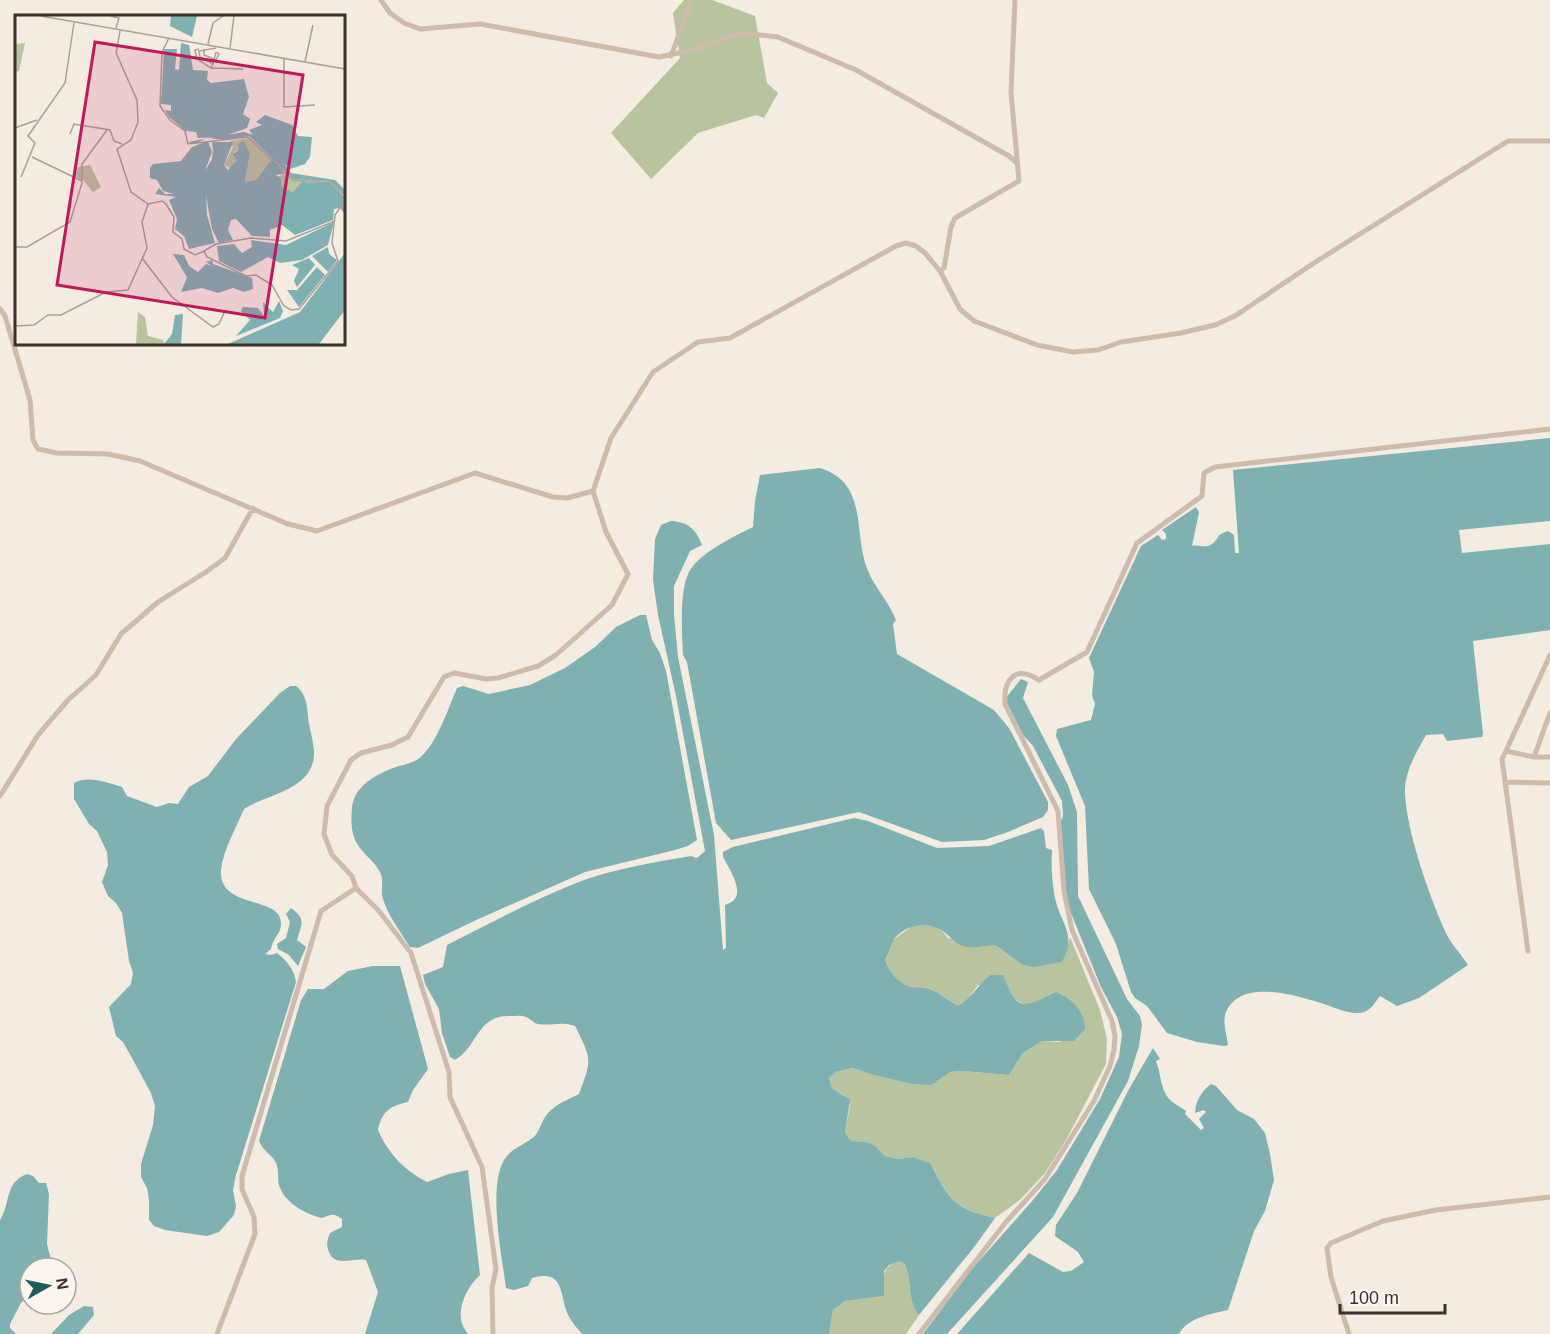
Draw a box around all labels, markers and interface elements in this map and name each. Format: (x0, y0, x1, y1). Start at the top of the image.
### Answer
inset map (15, 15, 345, 345)
north arrow (18, 1256, 78, 1316)
text: N (53, 1277, 72, 1291)
scale bar (1340, 1277, 1445, 1315)
text: 100 m (1349, 1288, 1399, 1308)

